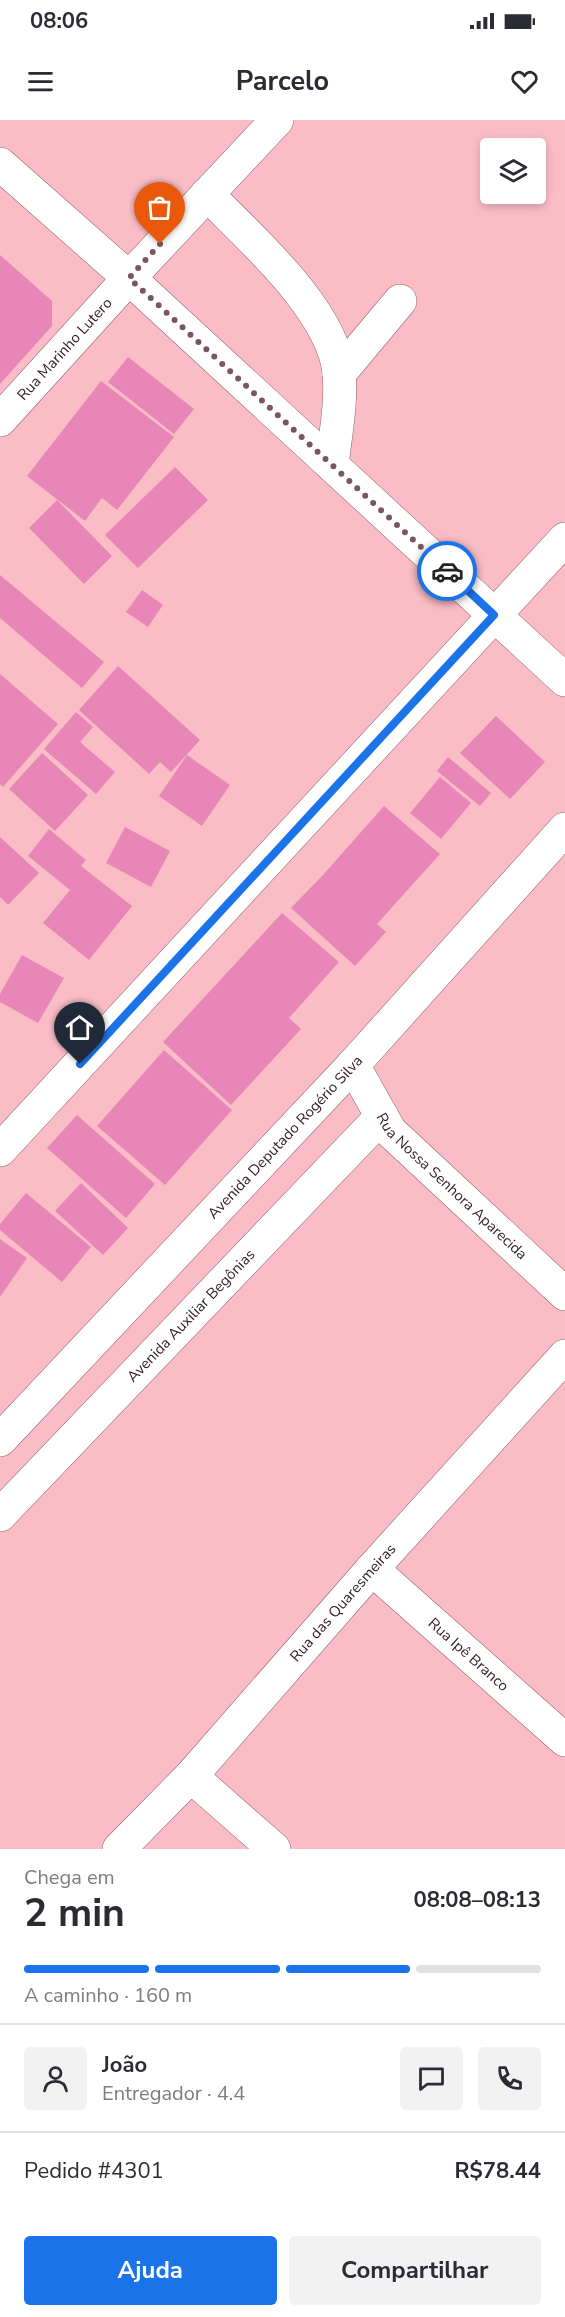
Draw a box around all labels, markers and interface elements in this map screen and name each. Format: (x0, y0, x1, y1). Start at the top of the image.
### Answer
text: 08:06 (30, 6, 88, 36)
text: Parcelo (236, 63, 329, 100)
icon: menu (24, 65, 57, 98)
icon: heart (508, 65, 541, 98)
map controls (480, 138, 546, 204)
button: layers (480, 138, 546, 204)
pin (134, 182, 185, 244)
icon: bag (143, 191, 176, 224)
street label: Rua Marinho Lutero (13, 293, 116, 405)
courier (417, 541, 477, 601)
icon: car (431, 555, 464, 588)
pin (54, 1002, 105, 1064)
icon: home (63, 1011, 96, 1044)
street label: Avenida Deputado Rogério Silva (203, 1051, 367, 1223)
street label: Rua Nossa Senhora Aparecida (372, 1109, 532, 1264)
street label: Avenida Auxiliar Begônias (122, 1245, 259, 1386)
street label: Rua das Quaresmeiras (285, 1539, 400, 1666)
street label: Rua Ipê Branco (424, 1613, 513, 1696)
text: Chega em (24, 1864, 115, 1891)
text: 08:08–08:13 (413, 1885, 541, 1915)
text: 2 min (24, 1887, 125, 1940)
text: A caminho · 160 m (24, 1982, 192, 2009)
button: person (24, 2047, 87, 2110)
button: chat (400, 2047, 463, 2110)
button: phone (478, 2047, 541, 2110)
text: João (102, 2050, 147, 2080)
text: Entregador · 4.4 (102, 2080, 245, 2107)
text: Pedido #4301 (24, 2156, 164, 2186)
text: R$78.44 (454, 2156, 541, 2186)
button: Ajuda (24, 2236, 277, 2305)
button: Compartilhar (289, 2236, 541, 2305)

